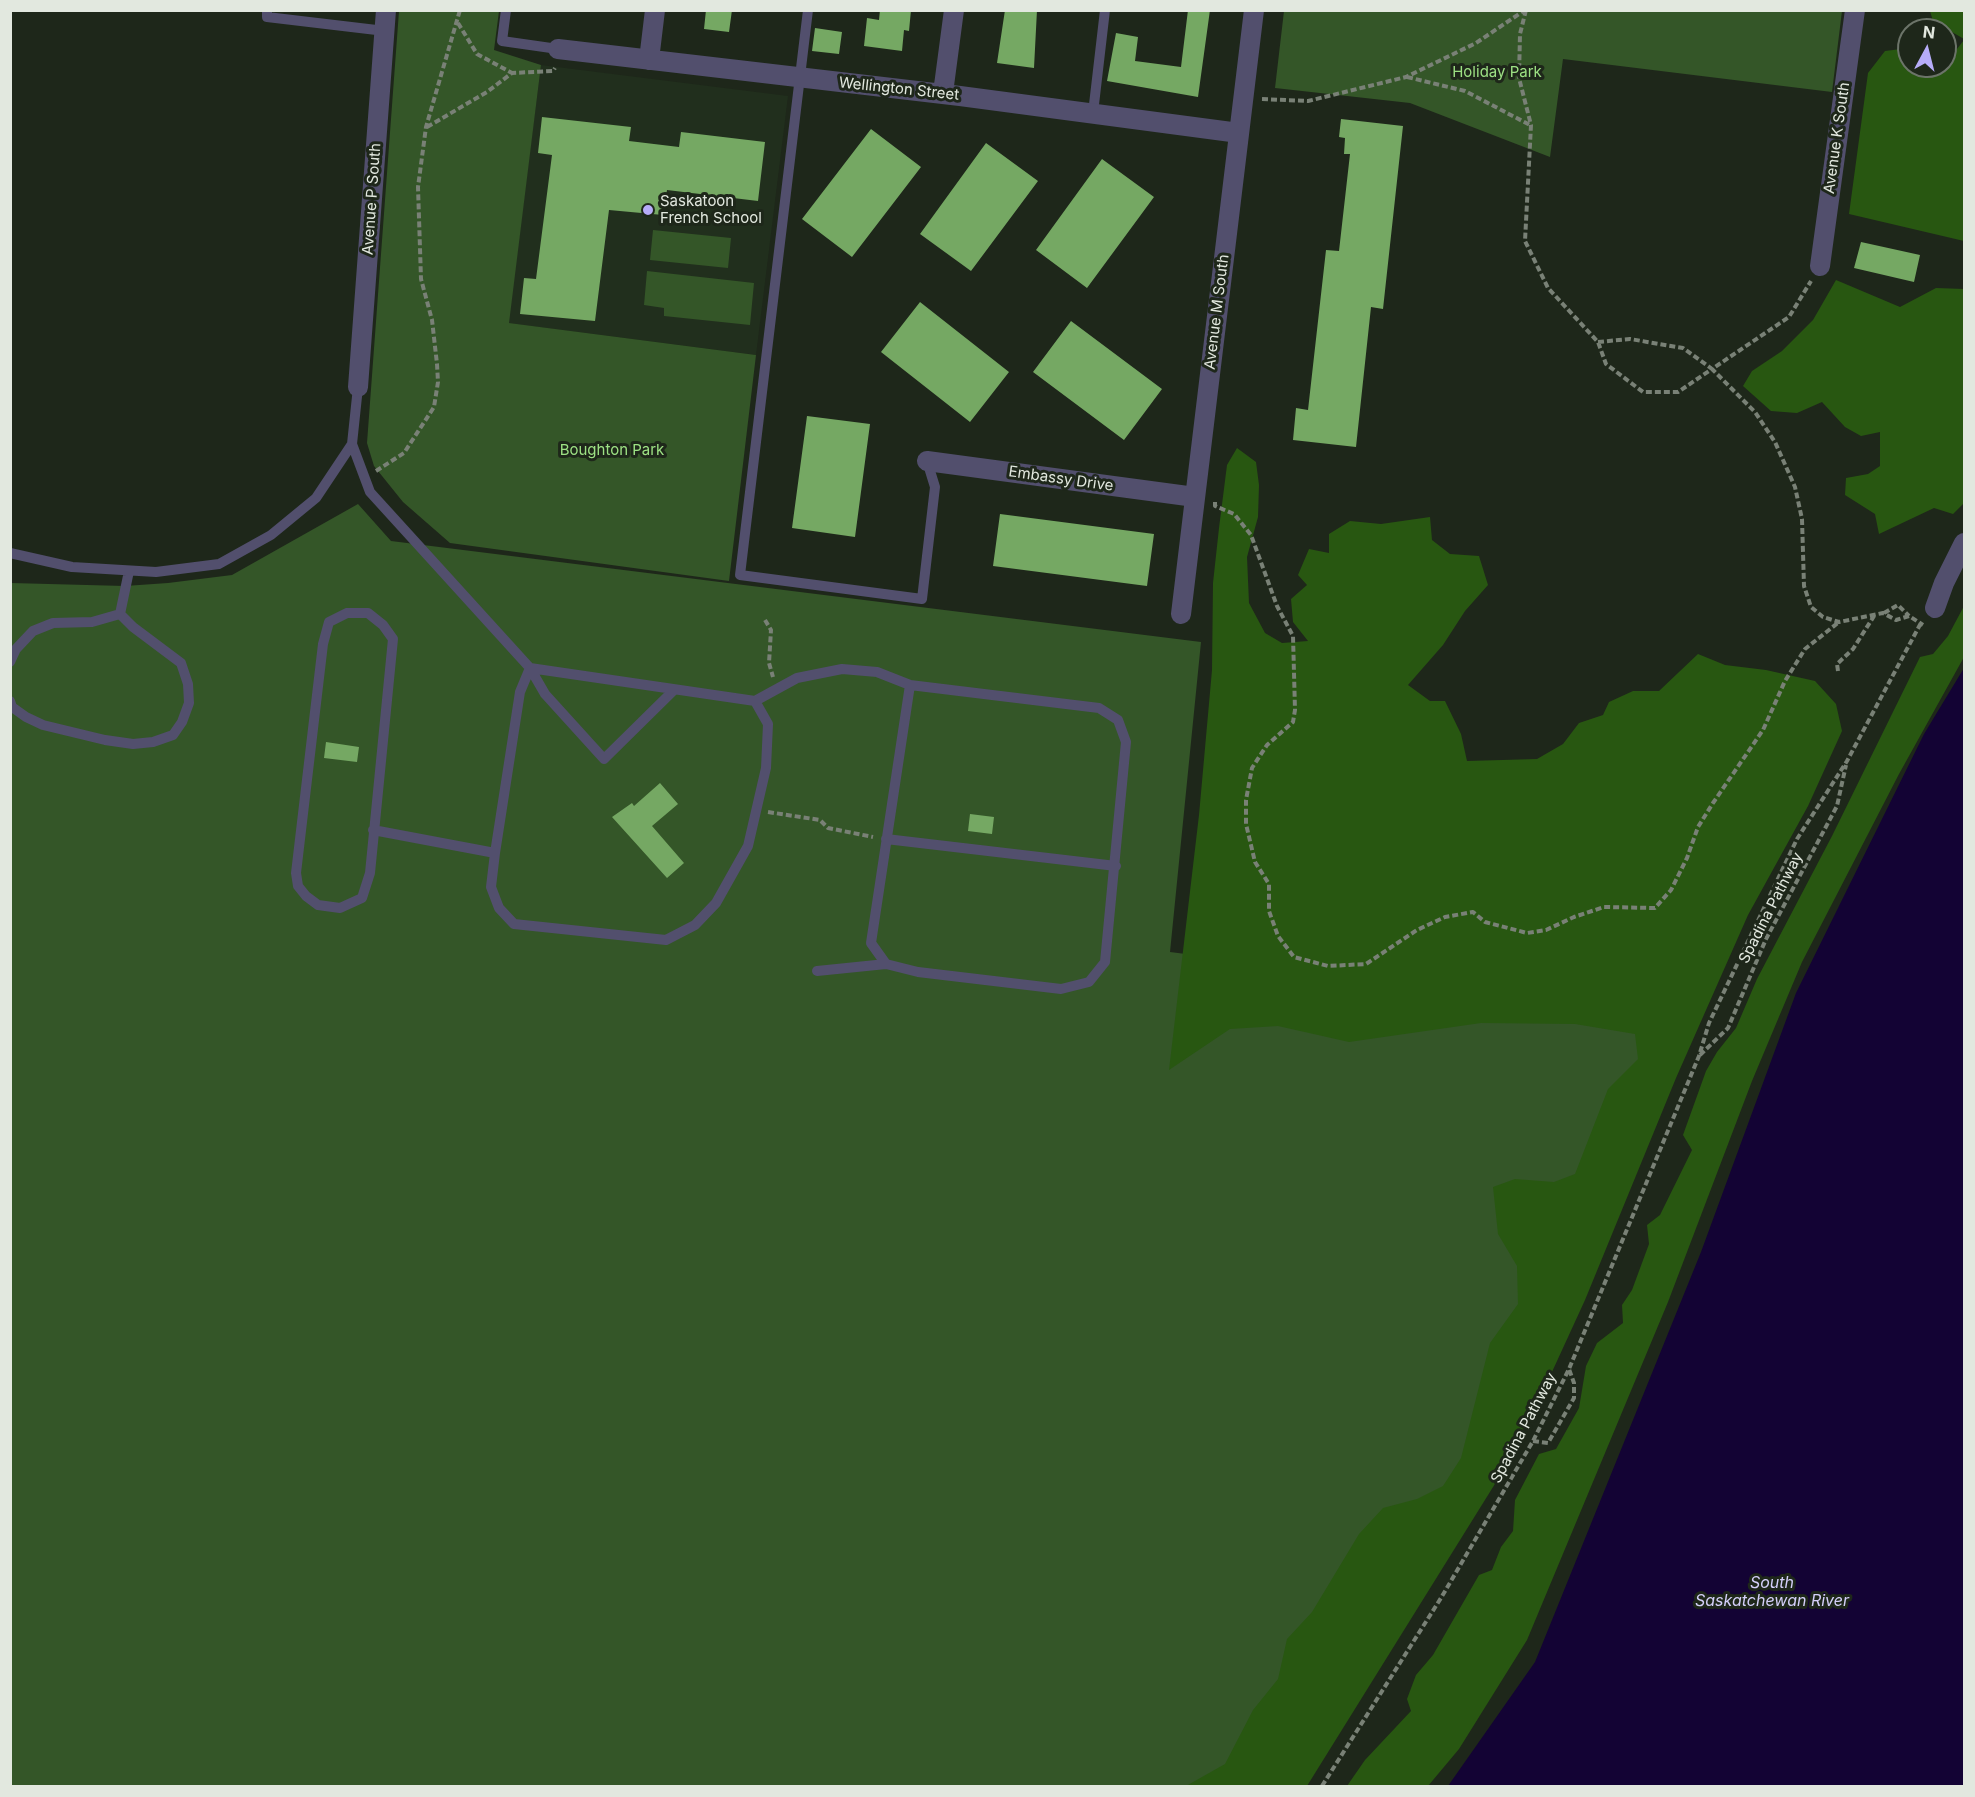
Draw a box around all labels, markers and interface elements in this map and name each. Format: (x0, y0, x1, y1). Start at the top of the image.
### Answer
north arrow (1897, 18, 1957, 78)
text: N (1922, 21, 1936, 43)
park label: Holiday Park (1452, 63, 1542, 81)
street label: Wellington Street (838, 74, 960, 104)
street label: Avenue K South (1820, 81, 1854, 195)
street label: Avenue P South (359, 143, 385, 255)
place label: Saskatoon French School (660, 192, 762, 227)
marker: Saskatoon French School (641, 203, 655, 217)
street label: Avenue M South (1201, 253, 1233, 371)
park label: Boughton Park (560, 441, 664, 459)
street label: Embassy Drive (1007, 463, 1115, 495)
street label: Spadina Pathway (1735, 849, 1807, 967)
street label: Spadina Pathway (1487, 1370, 1561, 1486)
water label: South Saskatchewan River (1695, 1573, 1849, 1611)

